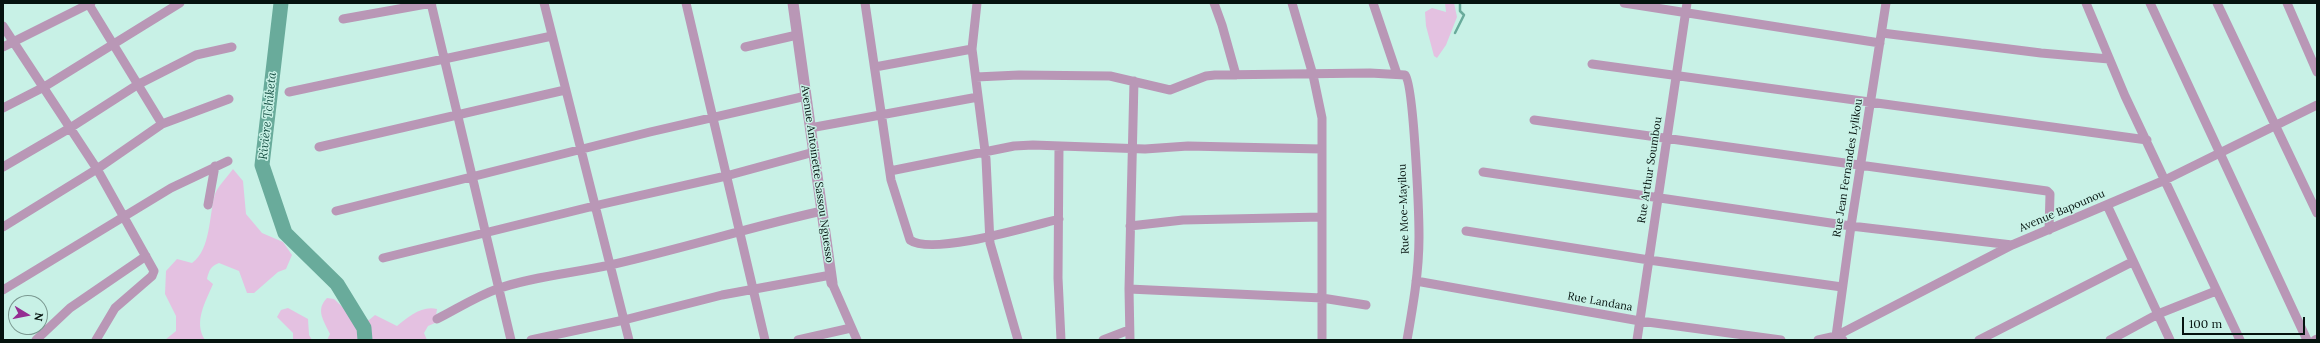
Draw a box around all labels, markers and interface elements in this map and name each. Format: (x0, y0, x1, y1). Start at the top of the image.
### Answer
water label: Rivière Tchiketa (256, 72, 280, 160)
street label: Avenue Antoinette Sassou Nguesso (798, 84, 836, 264)
street label: Rue Jean Fernandes Lylikou (1831, 98, 1865, 238)
street label: Rue Arthur Soumbou (1635, 116, 1665, 224)
street label: Rue Moe-Mayilou (1396, 164, 1412, 254)
street label: Avenue Bapounou (2017, 187, 2107, 235)
street label: Rue Landana (1566, 290, 1634, 314)
north arrow (8, 295, 48, 335)
scale bar (2184, 309, 2307, 335)
text: N (31, 311, 46, 322)
text: 100 m (2189, 316, 2222, 331)

